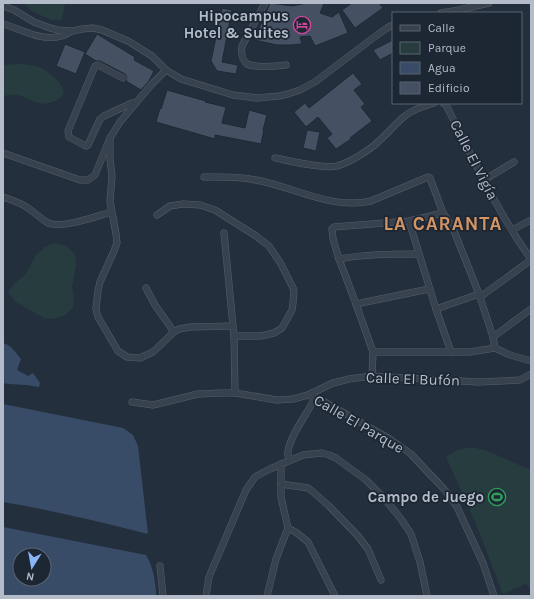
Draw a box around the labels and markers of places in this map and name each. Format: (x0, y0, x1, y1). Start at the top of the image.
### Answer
place label: Hipocampus Hotel & Suites (184, 7, 289, 42)
hotel icon: Hipocampus Hotel & Suites (292, 15, 312, 35)
sports icon: Campo de Juego (487, 487, 507, 507)
place label: Campo de Juego (368, 488, 484, 506)

